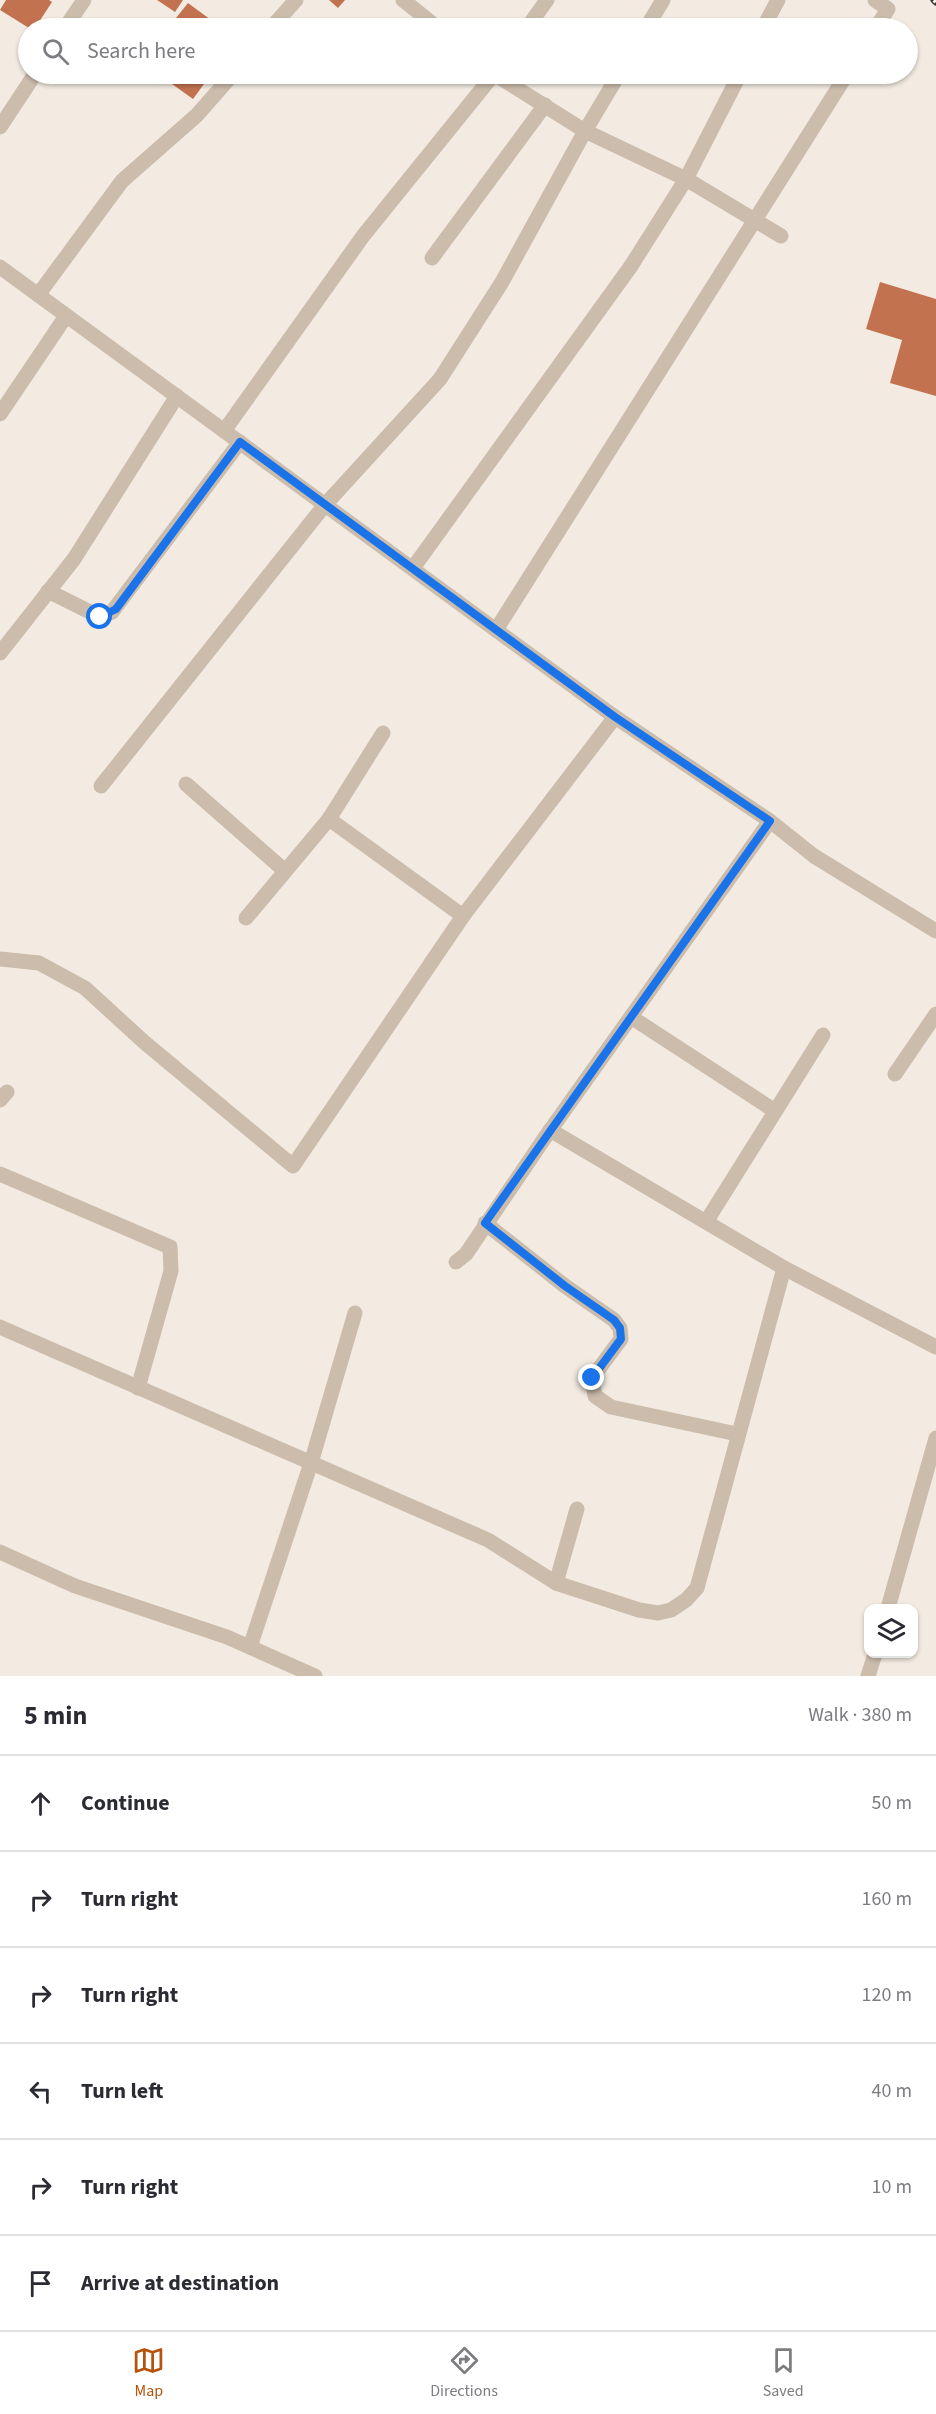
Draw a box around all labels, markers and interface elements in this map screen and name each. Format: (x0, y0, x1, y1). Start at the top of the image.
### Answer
search box (18, 18, 918, 84)
icon: search (39, 35, 72, 68)
text: Search here (87, 35, 195, 67)
route start (86, 603, 112, 629)
route end (578, 1364, 604, 1390)
map controls (864, 1604, 918, 1658)
button: layers (864, 1604, 918, 1658)
text: 5 min (24, 1697, 87, 1734)
text: Walk · 380 m (808, 1701, 912, 1729)
icon: ahead (24, 1787, 57, 1820)
text: Continue (81, 1787, 170, 1819)
text: 50 m (872, 1789, 912, 1817)
icon: right (24, 1883, 57, 1916)
text: Turn right (81, 1883, 178, 1915)
text: 160 m (862, 1885, 912, 1913)
icon: right (24, 1979, 57, 2012)
text: Turn right (81, 1979, 178, 2011)
text: 120 m (862, 1981, 912, 2009)
icon: left (24, 2075, 57, 2108)
text: Turn left (81, 2075, 163, 2107)
text: 40 m (872, 2077, 912, 2105)
icon: right (24, 2171, 57, 2204)
text: Turn right (81, 2171, 178, 2203)
text: 10 m (872, 2173, 912, 2201)
icon: arrive (24, 2267, 57, 2300)
text: Arrive at destination (81, 2267, 279, 2299)
tab: Map (132, 2344, 165, 2402)
tab: Directions (430, 2344, 498, 2402)
tab: Saved (763, 2344, 804, 2402)

